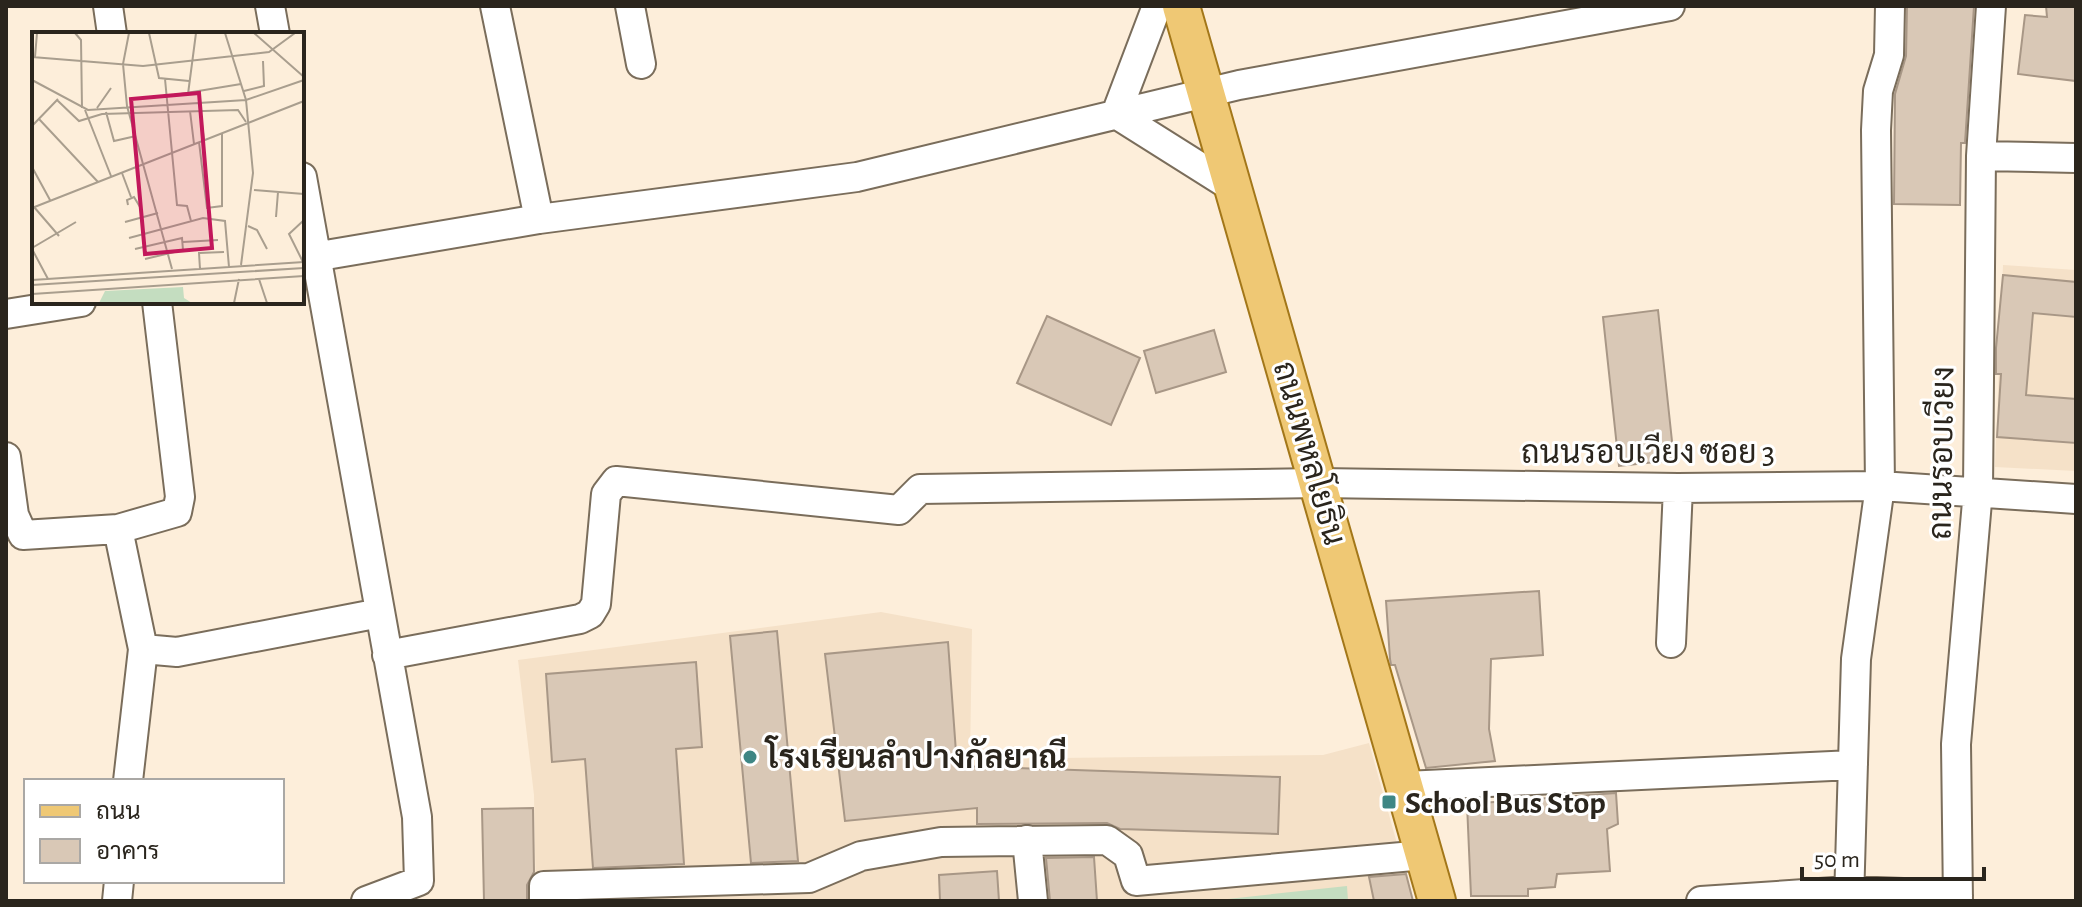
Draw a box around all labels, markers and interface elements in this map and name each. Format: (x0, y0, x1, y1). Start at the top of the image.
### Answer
inset map (32, 32, 304, 304)
street label: ถนนพหลโยธิน (1268, 356, 1356, 549)
street label: ถนนรอบเวียง (1919, 366, 1960, 540)
street label: ถนนรอบเวียง ซอย 3 (1521, 432, 1775, 469)
place label: โรงเรียนลำปางกัลยาณี (764, 735, 1067, 774)
marker: โรงเรียนลำปางกัลยาณี (741, 748, 759, 766)
legend (24, 779, 284, 883)
place label: School Bus Stop (1405, 787, 1606, 819)
marker: School Bus Stop (1380, 793, 1398, 811)
text: ถนน (96, 800, 141, 824)
scale bar (1802, 831, 1984, 881)
text: อาคาร (96, 840, 159, 864)
text: 50 m (1814, 848, 1860, 872)

